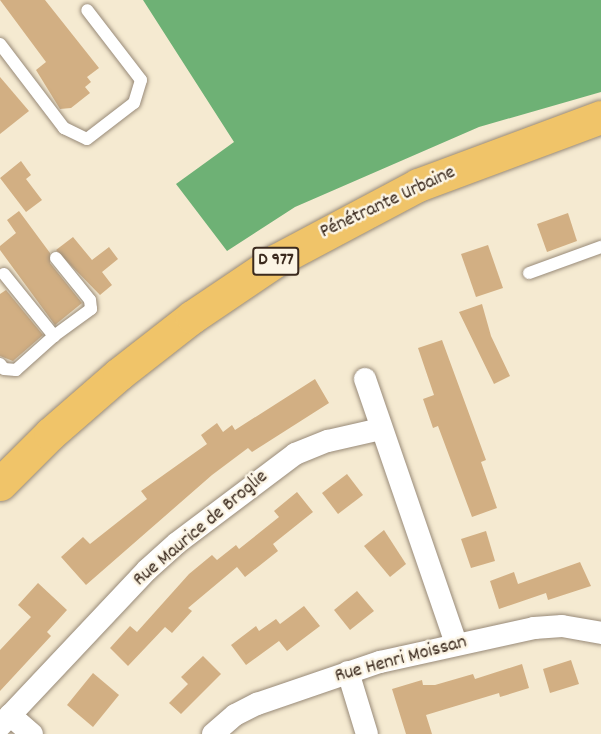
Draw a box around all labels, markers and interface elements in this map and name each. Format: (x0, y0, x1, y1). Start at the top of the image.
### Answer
street label: Pénétrante Urbaine (317, 161, 459, 245)
road number: D 977 (252, 246, 300, 276)
street label: Rue Maurice de Broglie (129, 466, 273, 592)
street label: Rue Henri Moissan (332, 631, 470, 689)

